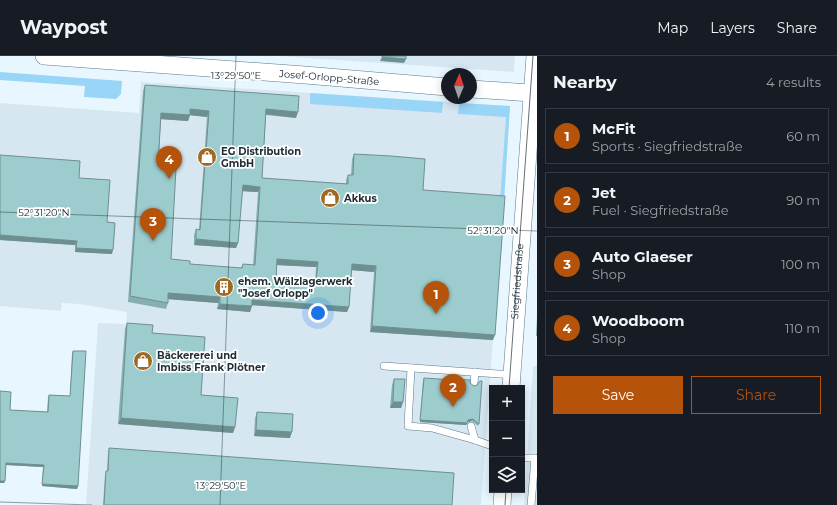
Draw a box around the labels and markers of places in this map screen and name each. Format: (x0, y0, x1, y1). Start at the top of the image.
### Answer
place label: EG Distribution GmbH (221, 145, 301, 170)
pin: 4 (156, 146, 182, 179)
shop icon: EG Distribution GmbH (196, 146, 218, 168)
shop icon: Akkus (319, 187, 341, 209)
place label: Akkus (343, 192, 377, 205)
pin: 3 (140, 208, 166, 241)
place label: ehem. Wälzlagerwerk "Josef Orlopp" (238, 275, 353, 300)
building icon: ehem. Wälzlagerwerk "Josef Orlopp" (213, 276, 235, 298)
pin: 1 (423, 281, 449, 314)
place label: Bäckererei und Imbiss Frank Plötner (157, 349, 266, 374)
shop icon: Bäckererei und Imbiss Frank Plötner (132, 350, 154, 372)
pin: 2 (440, 374, 466, 407)

